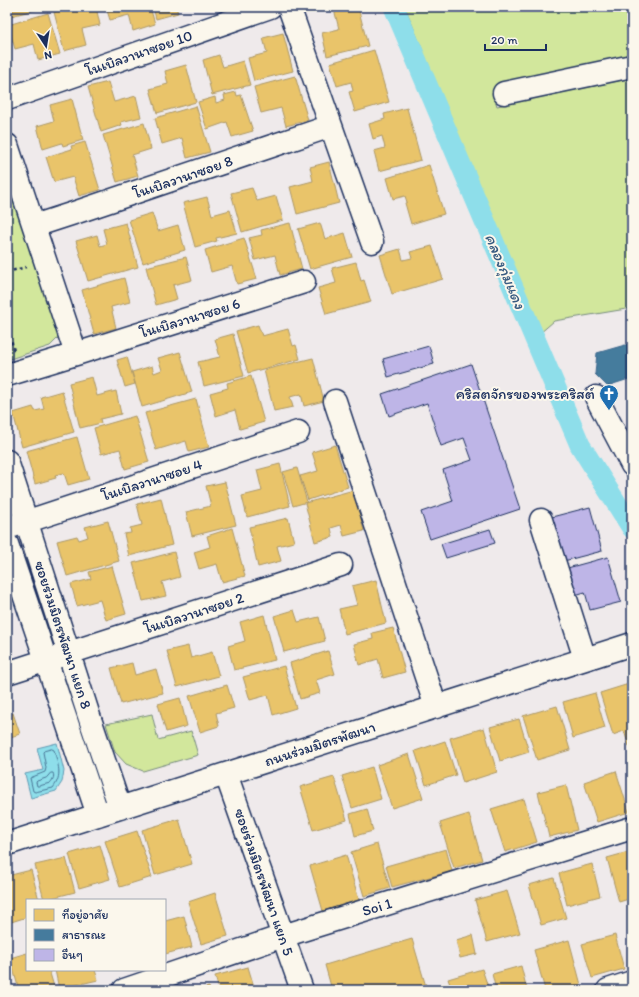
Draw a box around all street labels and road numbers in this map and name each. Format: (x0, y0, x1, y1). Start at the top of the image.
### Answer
street label: โนเบิลวานาซอย 10 (82, 26, 195, 80)
street label: โนเบิลวานาซอย 8 (130, 152, 235, 203)
street label: โนเบิลวานาซอย 6 (137, 294, 242, 342)
street label: โนเบิลวานาซอย 4 (98, 455, 205, 505)
street label: ซอยร่วมมิตรพัฒนา แยก 8 (31, 559, 95, 711)
street label: โนเบิลวานาซอย 2 (141, 588, 246, 638)
street label: ถนนร่วมมิตรพัฒนา (262, 718, 378, 770)
street label: ซอยร่วมมิตรพัฒนา แยก 5 (230, 806, 298, 958)
street label: Soi 1 (360, 894, 394, 920)

